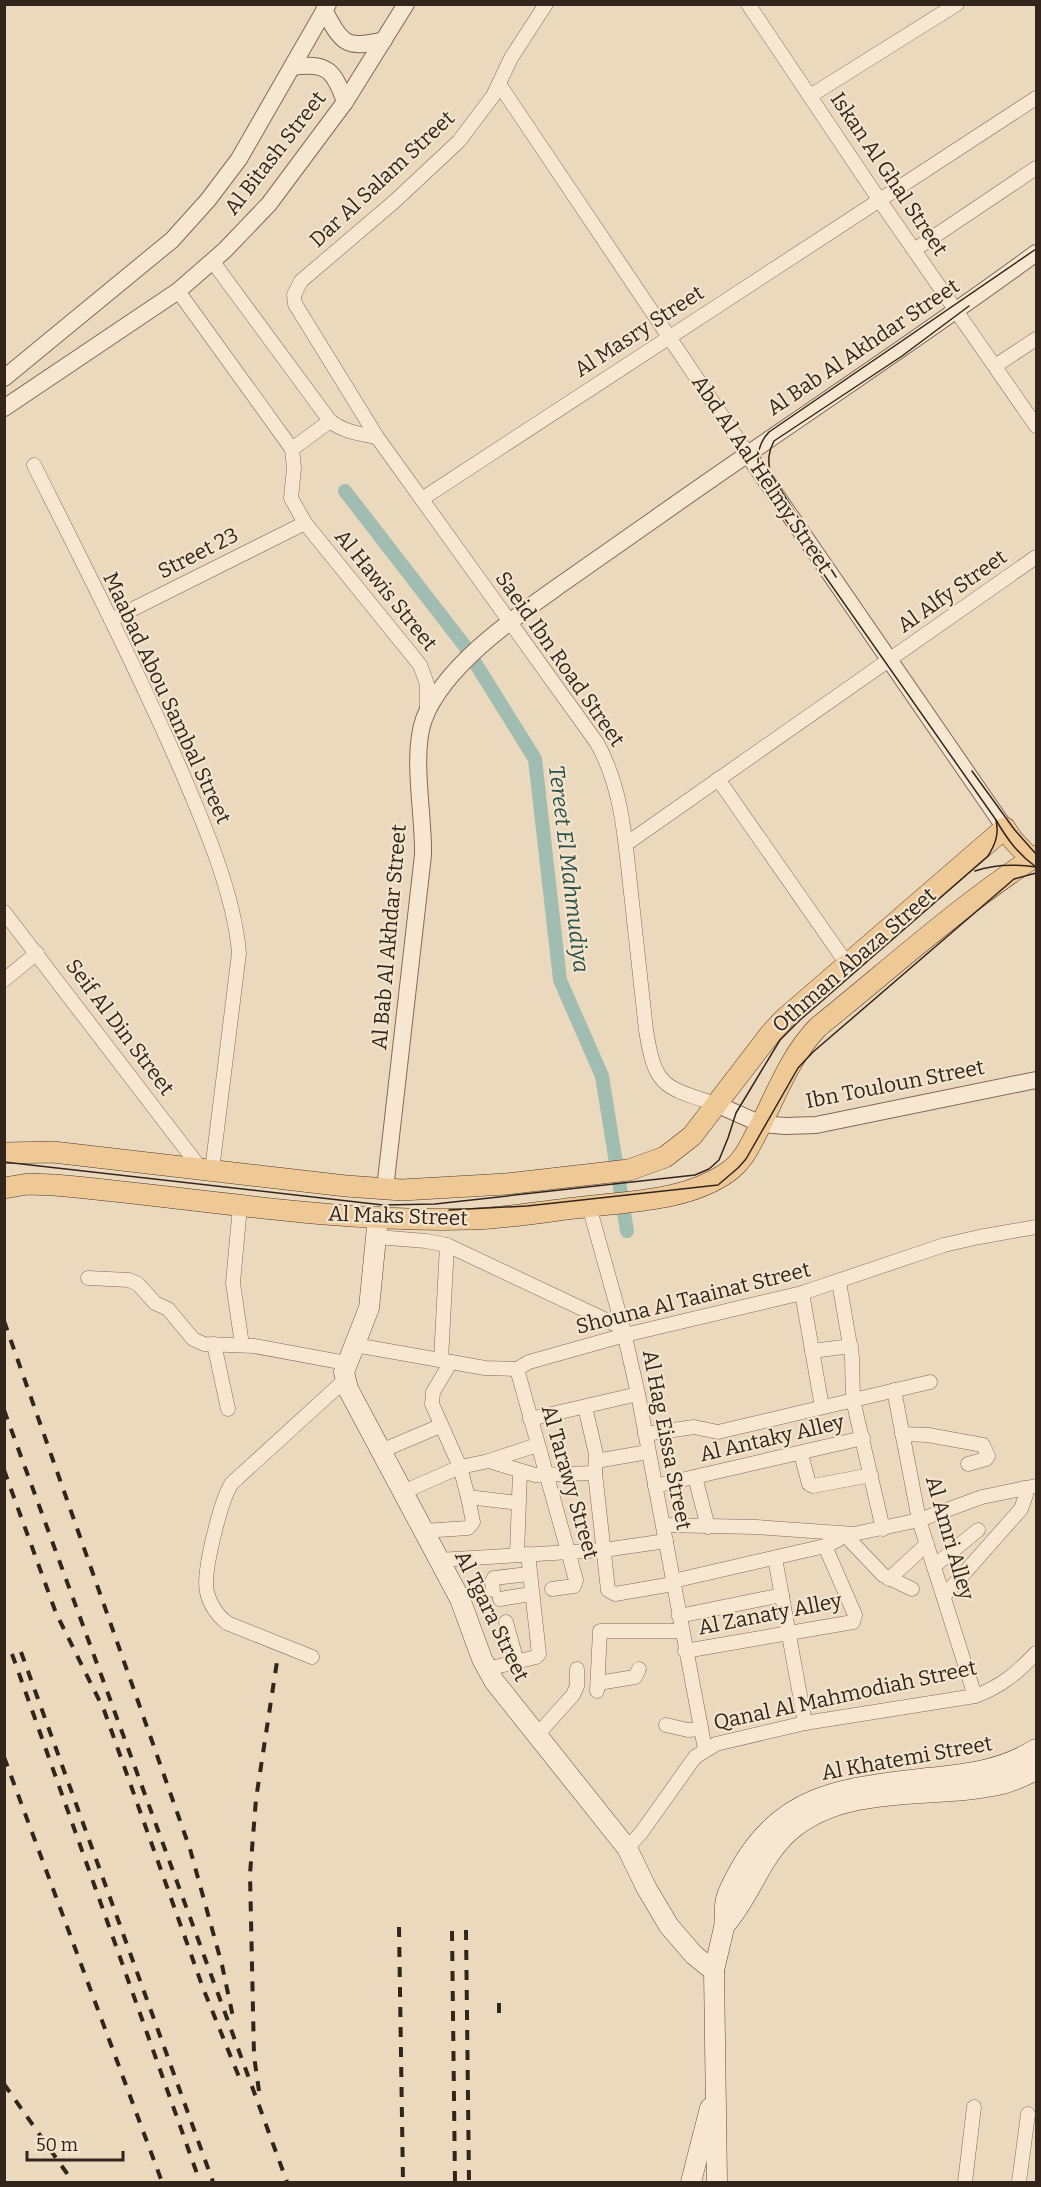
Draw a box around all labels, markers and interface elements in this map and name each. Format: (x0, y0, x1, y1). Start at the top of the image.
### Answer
street label: Al Bitash Street (219, 86, 332, 220)
street label: Iskan Al Ghal Street (825, 87, 954, 261)
street label: Dar Al Salam Street (304, 105, 460, 253)
street label: Al Bab Al Akhdar Street (762, 273, 964, 421)
street label: Al Masry Street (569, 279, 709, 382)
street label: Abd Al Aal Helmy Street (686, 370, 838, 578)
street label: Street 23 (153, 522, 243, 584)
street label: Al Hawis Street (329, 524, 443, 656)
street label: Al Alfy Street (892, 544, 1012, 638)
street label: Saeid Ibn Road Street (490, 566, 631, 752)
street label: Maabad Abou Sambal Street (97, 568, 237, 828)
water label: Tereet El Mahmudiya (543, 764, 595, 974)
street label: Al Bab Al Akhdar Street (366, 823, 412, 1051)
street label: Othman Abaza Street (767, 882, 941, 1038)
street label: Seif Al Din Street (60, 954, 180, 1101)
street label: Ibn Touloun Street (804, 1054, 987, 1114)
street label: Al Maks Street (328, 1201, 469, 1231)
street label: Shouna Al Taainat Street (573, 1256, 813, 1340)
street label: Al Hag Eissa Street (637, 1348, 697, 1533)
street label: Al Tarawy Street (536, 1402, 604, 1562)
street label: Al Antaky Alley (697, 1409, 848, 1467)
street label: Al Amri Alley (920, 1473, 980, 1604)
street label: Al Tgara Street (449, 1546, 535, 1686)
street label: Al Zanaty Alley (696, 1587, 845, 1641)
street label: Qanal Al Mahmodiah Street (711, 1654, 979, 1736)
street label: Al Khatemi Street (820, 1730, 995, 1786)
scale bar (27, 2124, 123, 2162)
text: 50 m (36, 2134, 78, 2156)

